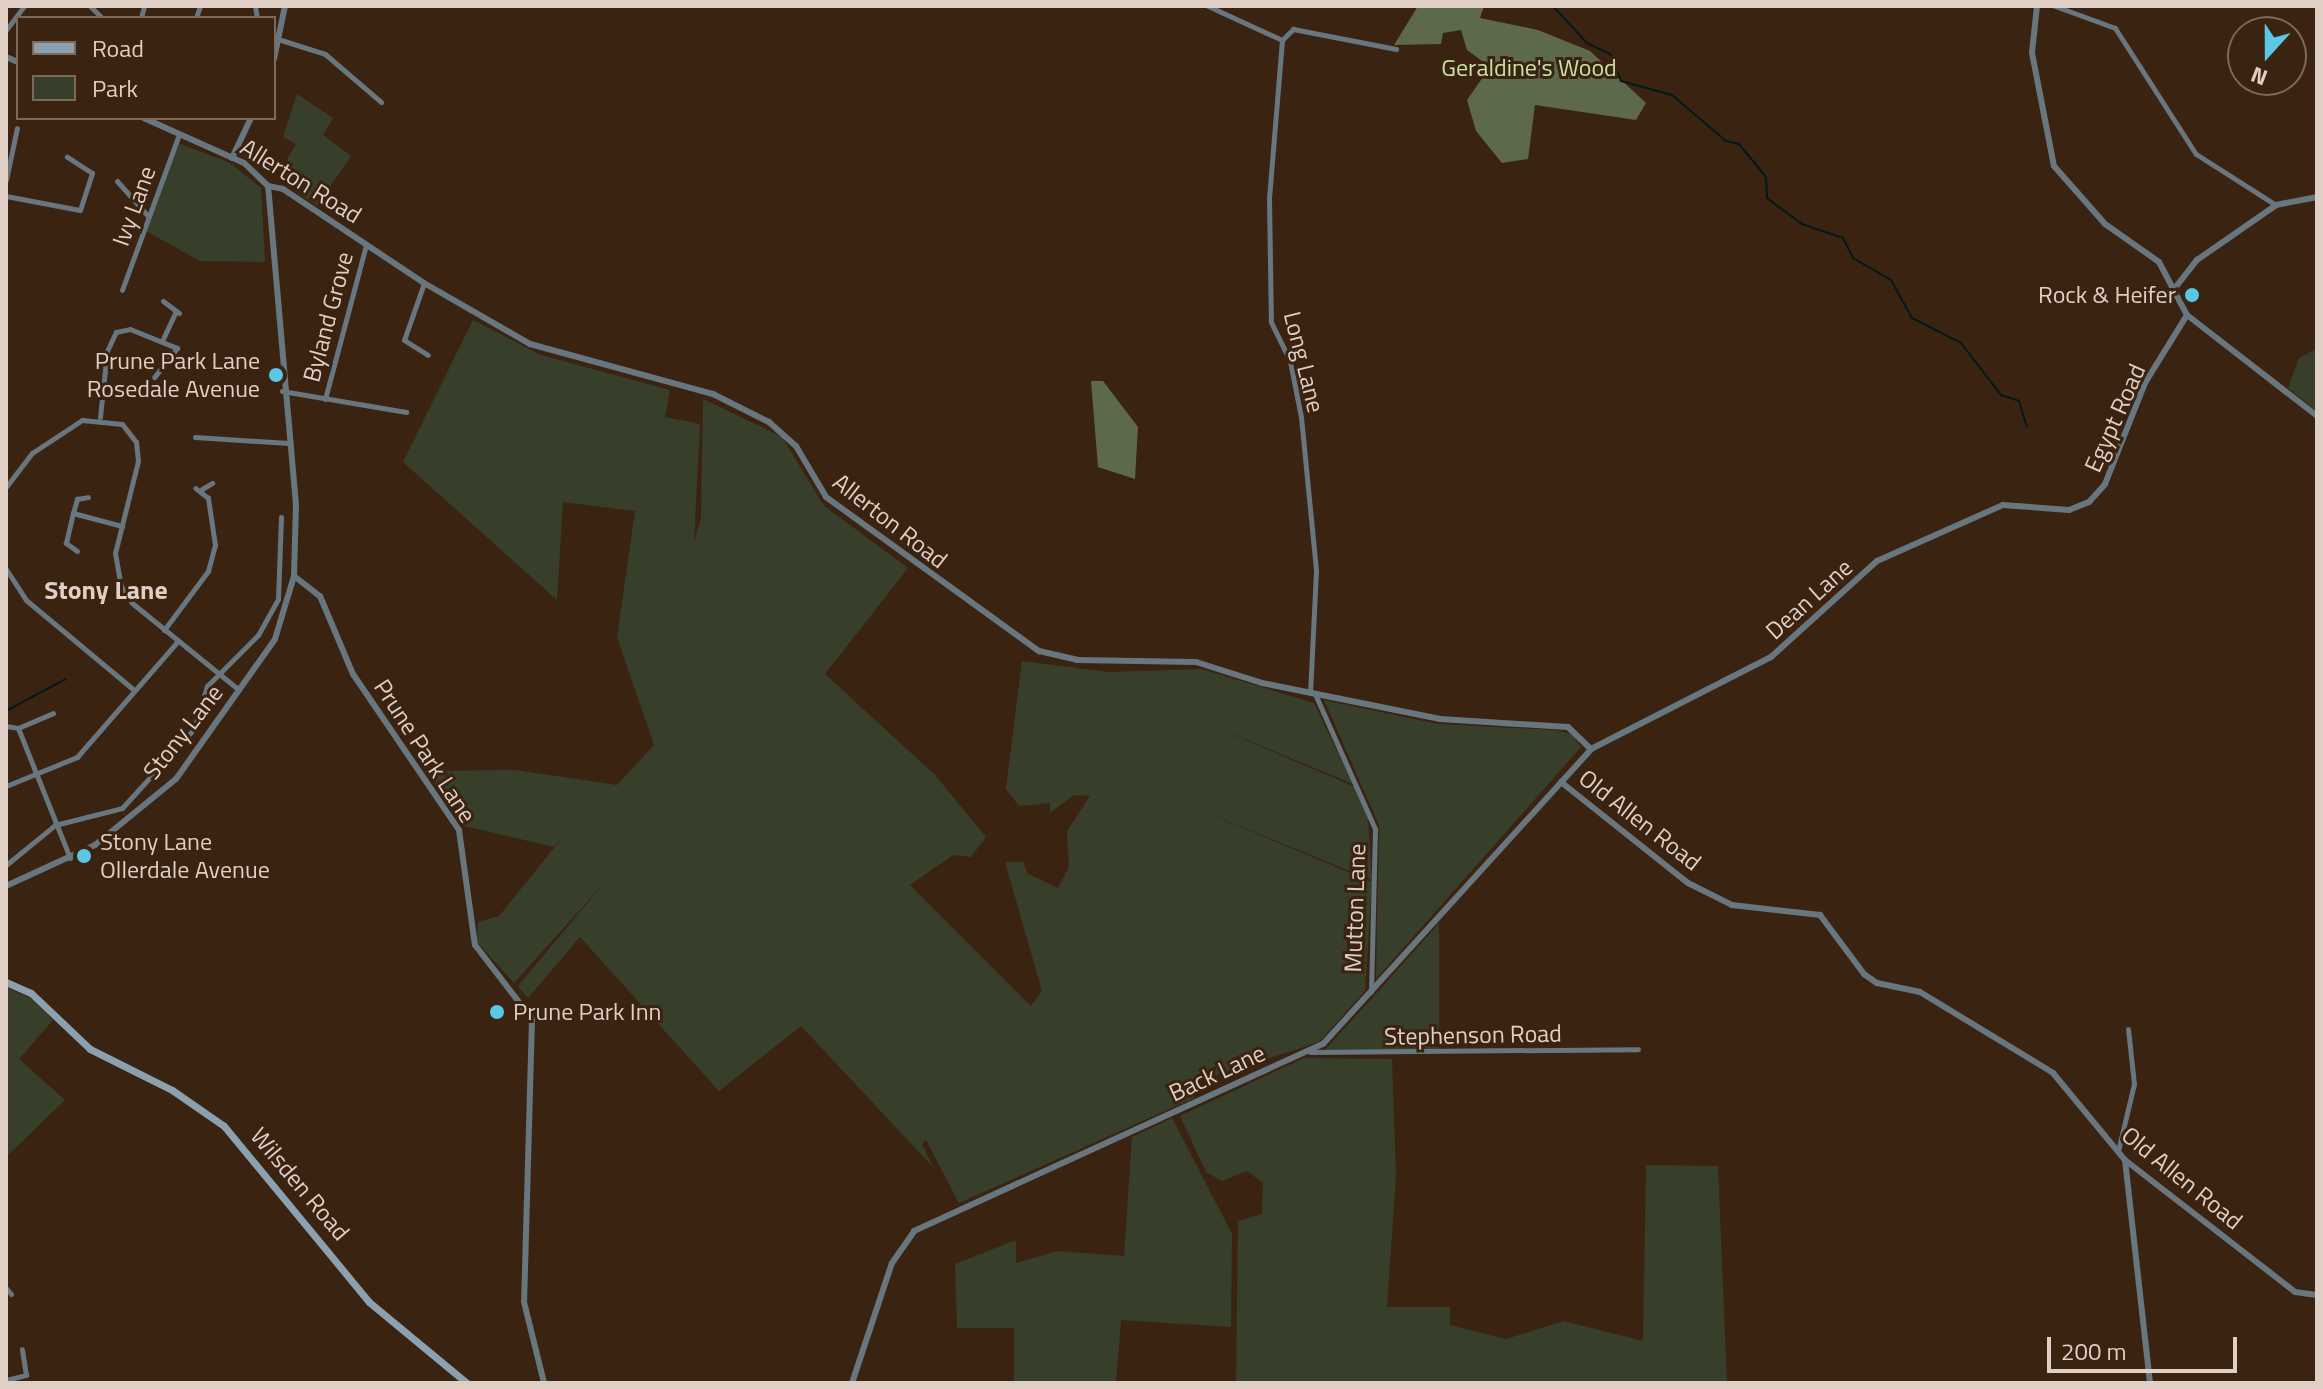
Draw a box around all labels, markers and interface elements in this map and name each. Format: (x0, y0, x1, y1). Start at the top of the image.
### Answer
legend (16, 16, 276, 120)
north arrow (2227, 16, 2307, 96)
text: Road (92, 30, 144, 66)
park label: Geraldine's Wood (1441, 54, 1617, 82)
text: N (2246, 58, 2272, 95)
text: Park (92, 70, 138, 106)
street label: Allerton Road (235, 132, 367, 230)
street label: Ivy Lane (106, 162, 162, 250)
street label: Byland Grove (297, 249, 359, 385)
place label: Rock & Heifer (2038, 281, 2176, 309)
marker: Rock & Heifer (2183, 286, 2201, 304)
street label: Long Lane (1278, 309, 1330, 415)
place label: Prune Park Lane Rosedale Avenue (87, 347, 260, 403)
street label: Egypt Road (2078, 360, 2152, 476)
marker: Prune Park Lane Rosedale Avenue (267, 366, 285, 384)
street label: Allerton Road (827, 467, 953, 575)
street label: Dean Lane (1760, 553, 1858, 645)
district label: Stony Lane (44, 574, 168, 606)
street label: Prune Park Lane (368, 674, 482, 828)
street label: Stony Lane (137, 679, 229, 785)
street label: Old Allen Road (1573, 763, 1707, 877)
place label: Stony Lane Ollerdale Avenue (100, 828, 270, 884)
street label: Mutton Lane (1338, 843, 1372, 973)
marker: Stony Lane Ollerdale Avenue (75, 847, 93, 865)
place label: Prune Park Inn (513, 998, 661, 1026)
marker: Prune Park Inn (488, 1003, 506, 1021)
street label: Stephenson Road (1384, 1019, 1562, 1051)
street label: Back Lane (1164, 1038, 1270, 1108)
street label: Old Allen Road (2116, 1121, 2248, 1235)
street label: Wilsden Road (245, 1122, 355, 1246)
scale bar (2051, 1321, 2241, 1371)
text: 200 m (2061, 1333, 2127, 1369)

